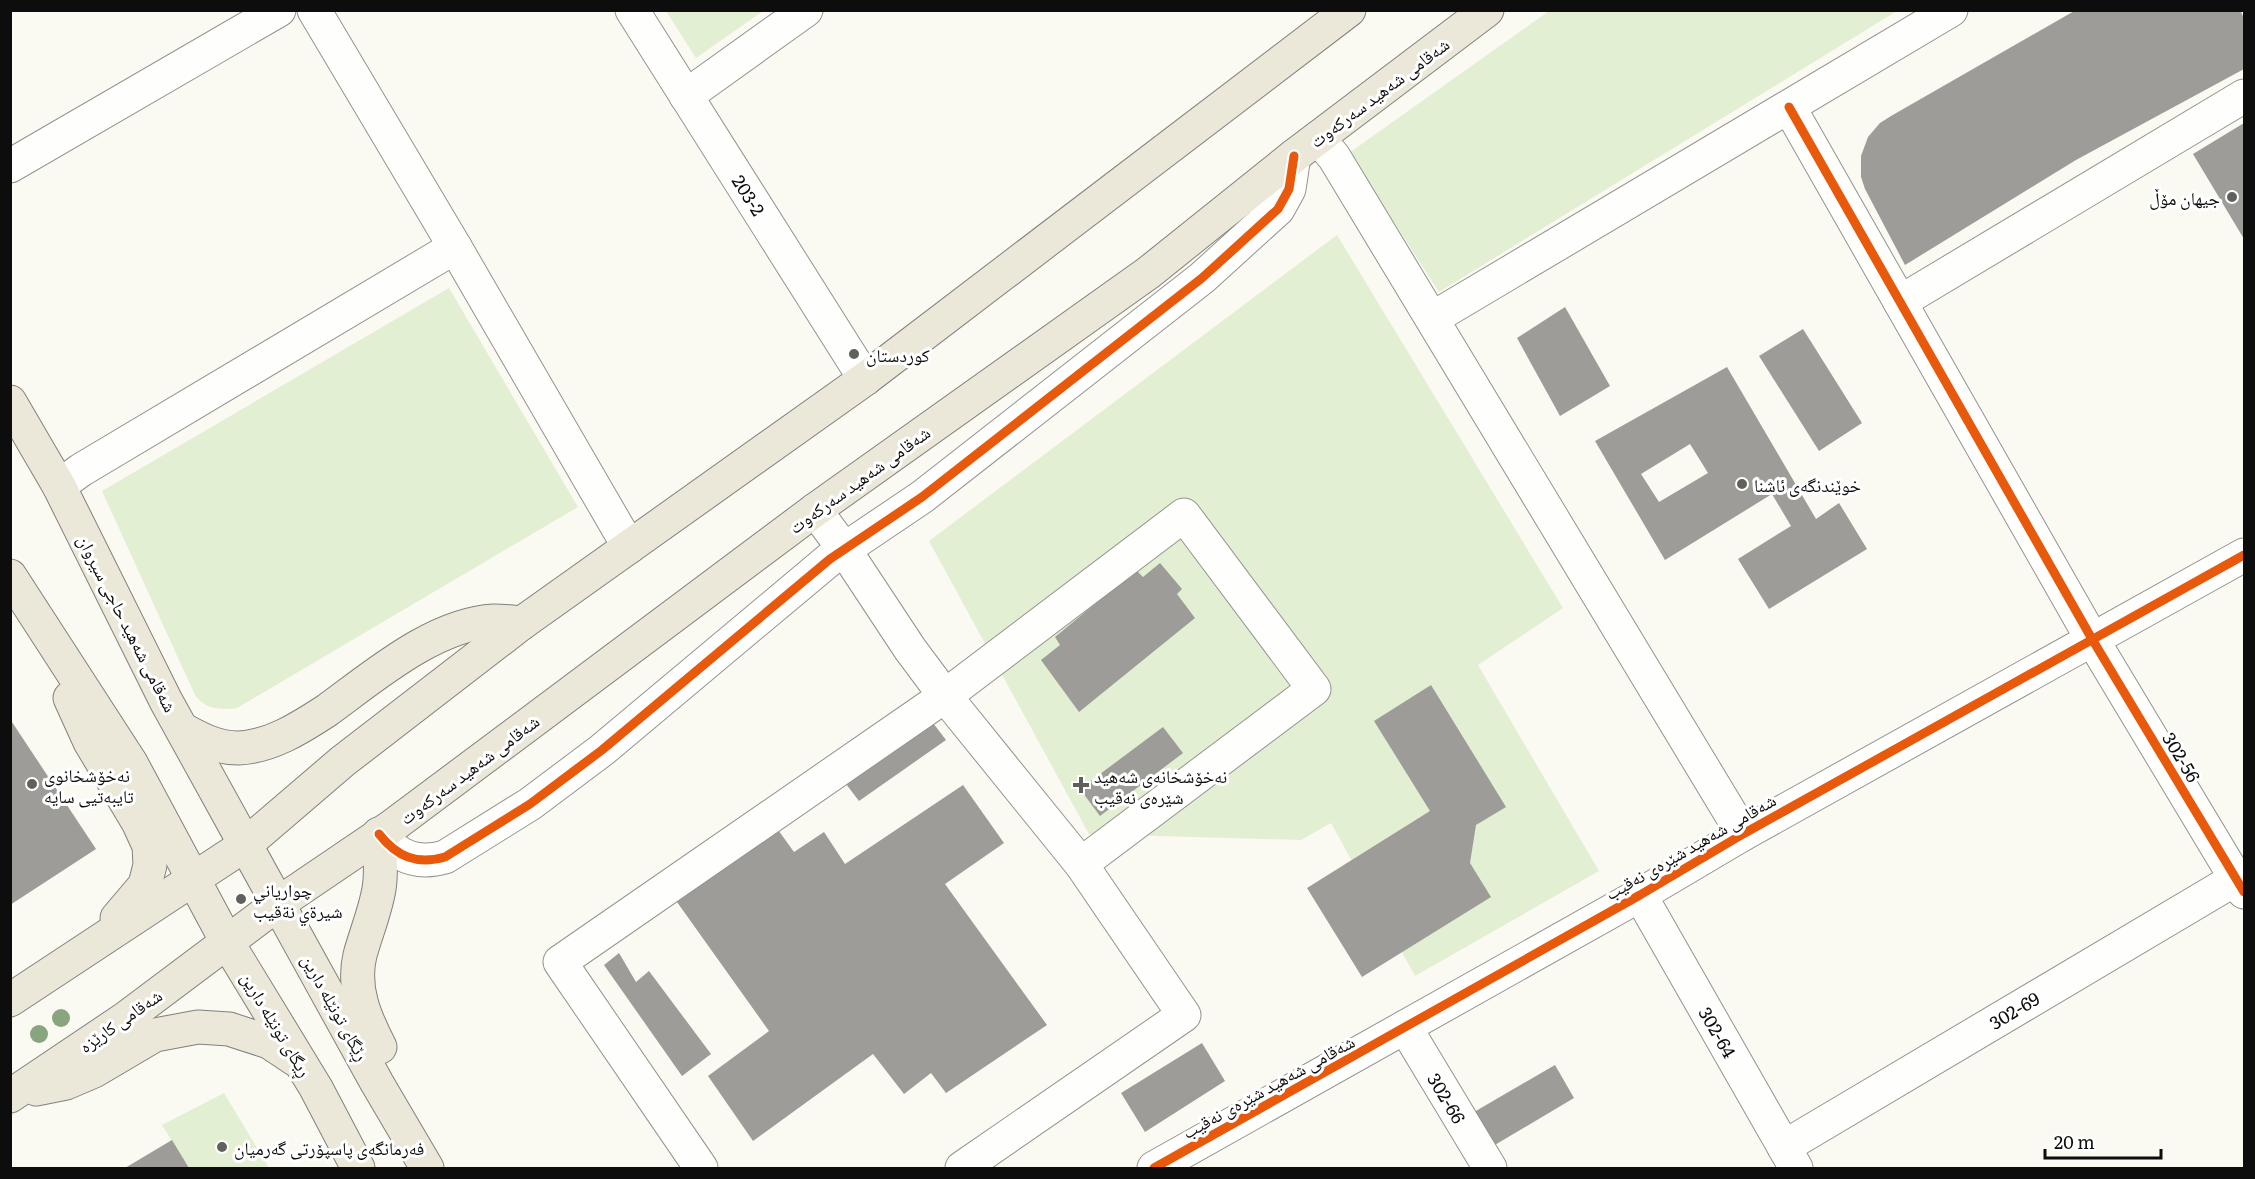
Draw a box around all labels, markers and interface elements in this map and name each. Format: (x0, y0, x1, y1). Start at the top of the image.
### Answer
street label: شەقامی شەهید سەرکەوت (1303, 30, 1455, 154)
street label: 203-2 (726, 169, 772, 221)
place label: جیهان مۆڵ (2149, 184, 2220, 211)
marker: جیهان مۆڵ (2225, 190, 2239, 204)
place label: كوردستان (866, 341, 930, 368)
marker: كوردستان (847, 347, 861, 361)
street label: شەقامی شەهید سەرکەوت (783, 418, 935, 540)
place label: خوێندنگەی ئاشنا (1754, 471, 1861, 498)
marker: خوێندنگەی ئاشنا (1735, 477, 1749, 491)
street label: شەقامی شەهید حاجی سیروان (71, 529, 185, 717)
street label: شەقامی شەهید سەرکەوت (393, 707, 545, 831)
street label: 302-56 (2156, 727, 2208, 788)
place label: نەخۆشخانوی تایبەتیی سایە (44, 761, 134, 809)
place label: نەخۆشخانەی شەهید شێرەی نەقیب (1094, 762, 1227, 810)
marker: نەخۆشخانەی شەهید شێرەی نەقیب (1072, 776, 1090, 794)
marker: نەخۆشخانوی تایبەتیی سایە (25, 777, 39, 791)
street label: شەقامی شەهید شێرەی نەقیب (1599, 786, 1781, 906)
place label: چوارياني شيرةي نةقيب (253, 876, 343, 926)
marker: چوارياني شيرةي نةقيب (234, 892, 248, 906)
street label: ڕێگای تونێلە دارین (294, 949, 376, 1066)
street label: ڕیگای تونێلە دارین (233, 966, 319, 1083)
street label: شەقامی کارێزە (73, 981, 167, 1059)
street label: 302-69 (1984, 984, 2044, 1036)
street label: 302-64 (1693, 1001, 1743, 1063)
street label: شەقامی شەهید شێرەی نەقیب (1177, 1027, 1359, 1145)
street label: 302-66 (1421, 1068, 1473, 1129)
scale bar (2045, 1122, 2160, 1160)
text: 20 m (2054, 1128, 2095, 1155)
place label: فەرمانگەی پاسپۆرتی گەرمیان (234, 1134, 424, 1161)
marker: فەرمانگەی پاسپۆرتی گەرمیان (215, 1140, 229, 1154)

